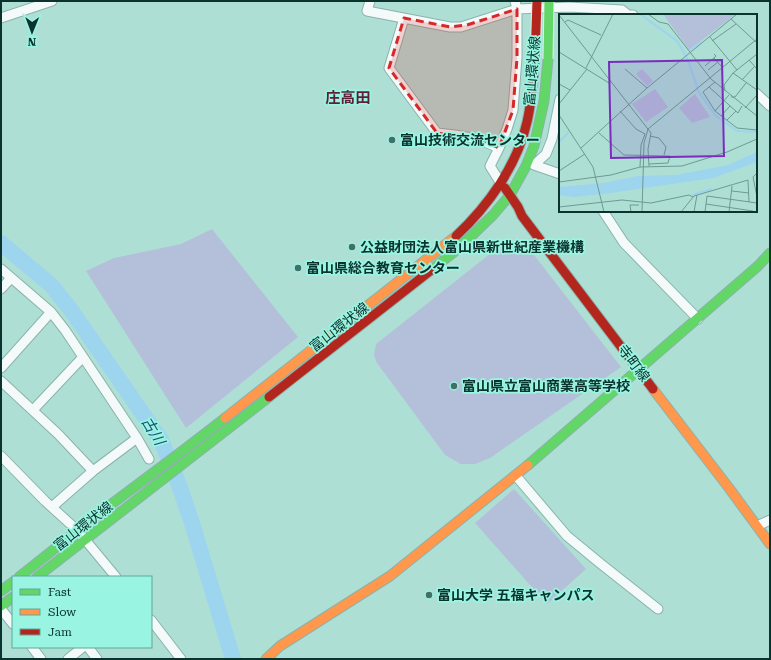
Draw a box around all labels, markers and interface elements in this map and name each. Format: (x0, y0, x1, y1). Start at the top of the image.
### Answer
north arrow (12, 12, 52, 52)
inset map (559, 14, 757, 212)
text: N (27, 35, 36, 48)
street label: 富山環状線 (521, 35, 543, 107)
district label: 庄高田 (325, 89, 371, 107)
place label: 富山技術交流センター (400, 132, 540, 148)
marker: 富山技術交流センター (387, 135, 397, 145)
place label: 公益財団法人富山県新世紀産業機構 (360, 239, 584, 255)
marker: 公益財団法人富山県新世紀産業機構 (347, 242, 357, 252)
place label: 富山県総合教育センター (306, 260, 460, 276)
marker: 富山県総合教育センター (293, 263, 303, 273)
street label: 富山環状線 (306, 299, 372, 355)
street label: 寺町線 (615, 341, 653, 385)
place label: 富山県立富山商業高等学校 (462, 378, 630, 394)
marker: 富山県立富山商業高等学校 (449, 381, 459, 391)
water label: 古川 (138, 414, 169, 450)
street label: 富山環状線 (50, 498, 116, 554)
legend (12, 576, 152, 648)
text: Fast (48, 585, 72, 599)
place label: 富山大学 五福キャンパス (437, 587, 595, 603)
marker: 富山大学 五福キャンパス (424, 590, 434, 600)
text: Slow (48, 605, 76, 619)
text: Jam (48, 625, 72, 639)

